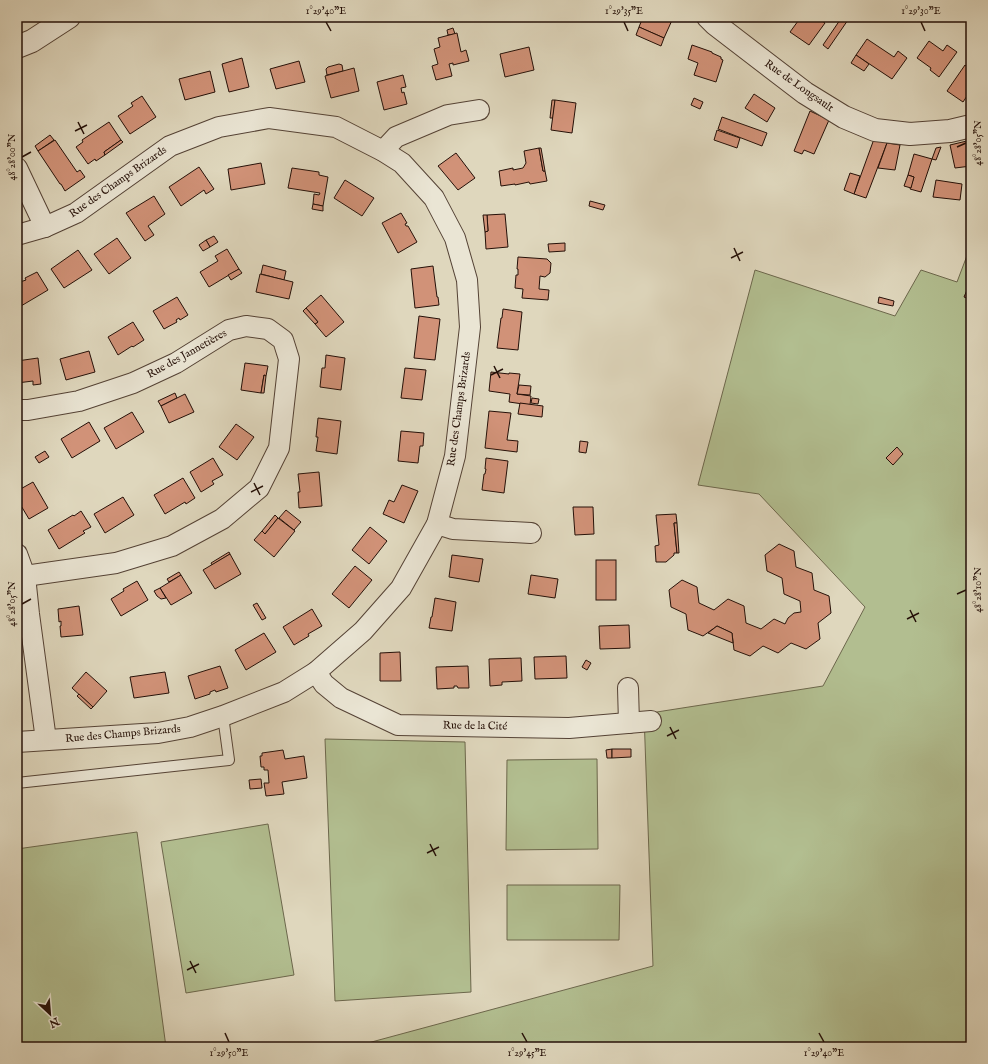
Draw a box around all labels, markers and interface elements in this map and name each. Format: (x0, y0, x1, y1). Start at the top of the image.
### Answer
text: 1°29'40"E (306, 5, 346, 18)
text: 1°29'35"E (605, 5, 643, 18)
text: 1°29'30"E (901, 5, 941, 18)
street label: Rue de Longsault (762, 57, 837, 115)
text: 48°28'05"N (972, 120, 985, 166)
text: 48°28'00"N (6, 133, 19, 180)
street label: Rue des Champs Brizards (67, 143, 170, 221)
street label: Rue des Jannetières (145, 326, 229, 382)
street label: Rue des Champs Brizards (444, 351, 474, 467)
text: 48°28'10"N (972, 567, 985, 613)
text: 48°28'05"N (6, 581, 19, 627)
street label: Rue de la Cité (443, 718, 507, 734)
street label: Rue des Champs Brizards (65, 722, 181, 746)
north arrow (30, 994, 70, 1034)
text: N (46, 1013, 62, 1031)
text: 1°29'50"E (209, 1047, 249, 1060)
text: 1°29'45"E (507, 1047, 547, 1060)
text: 1°29'40"E (804, 1047, 844, 1060)

